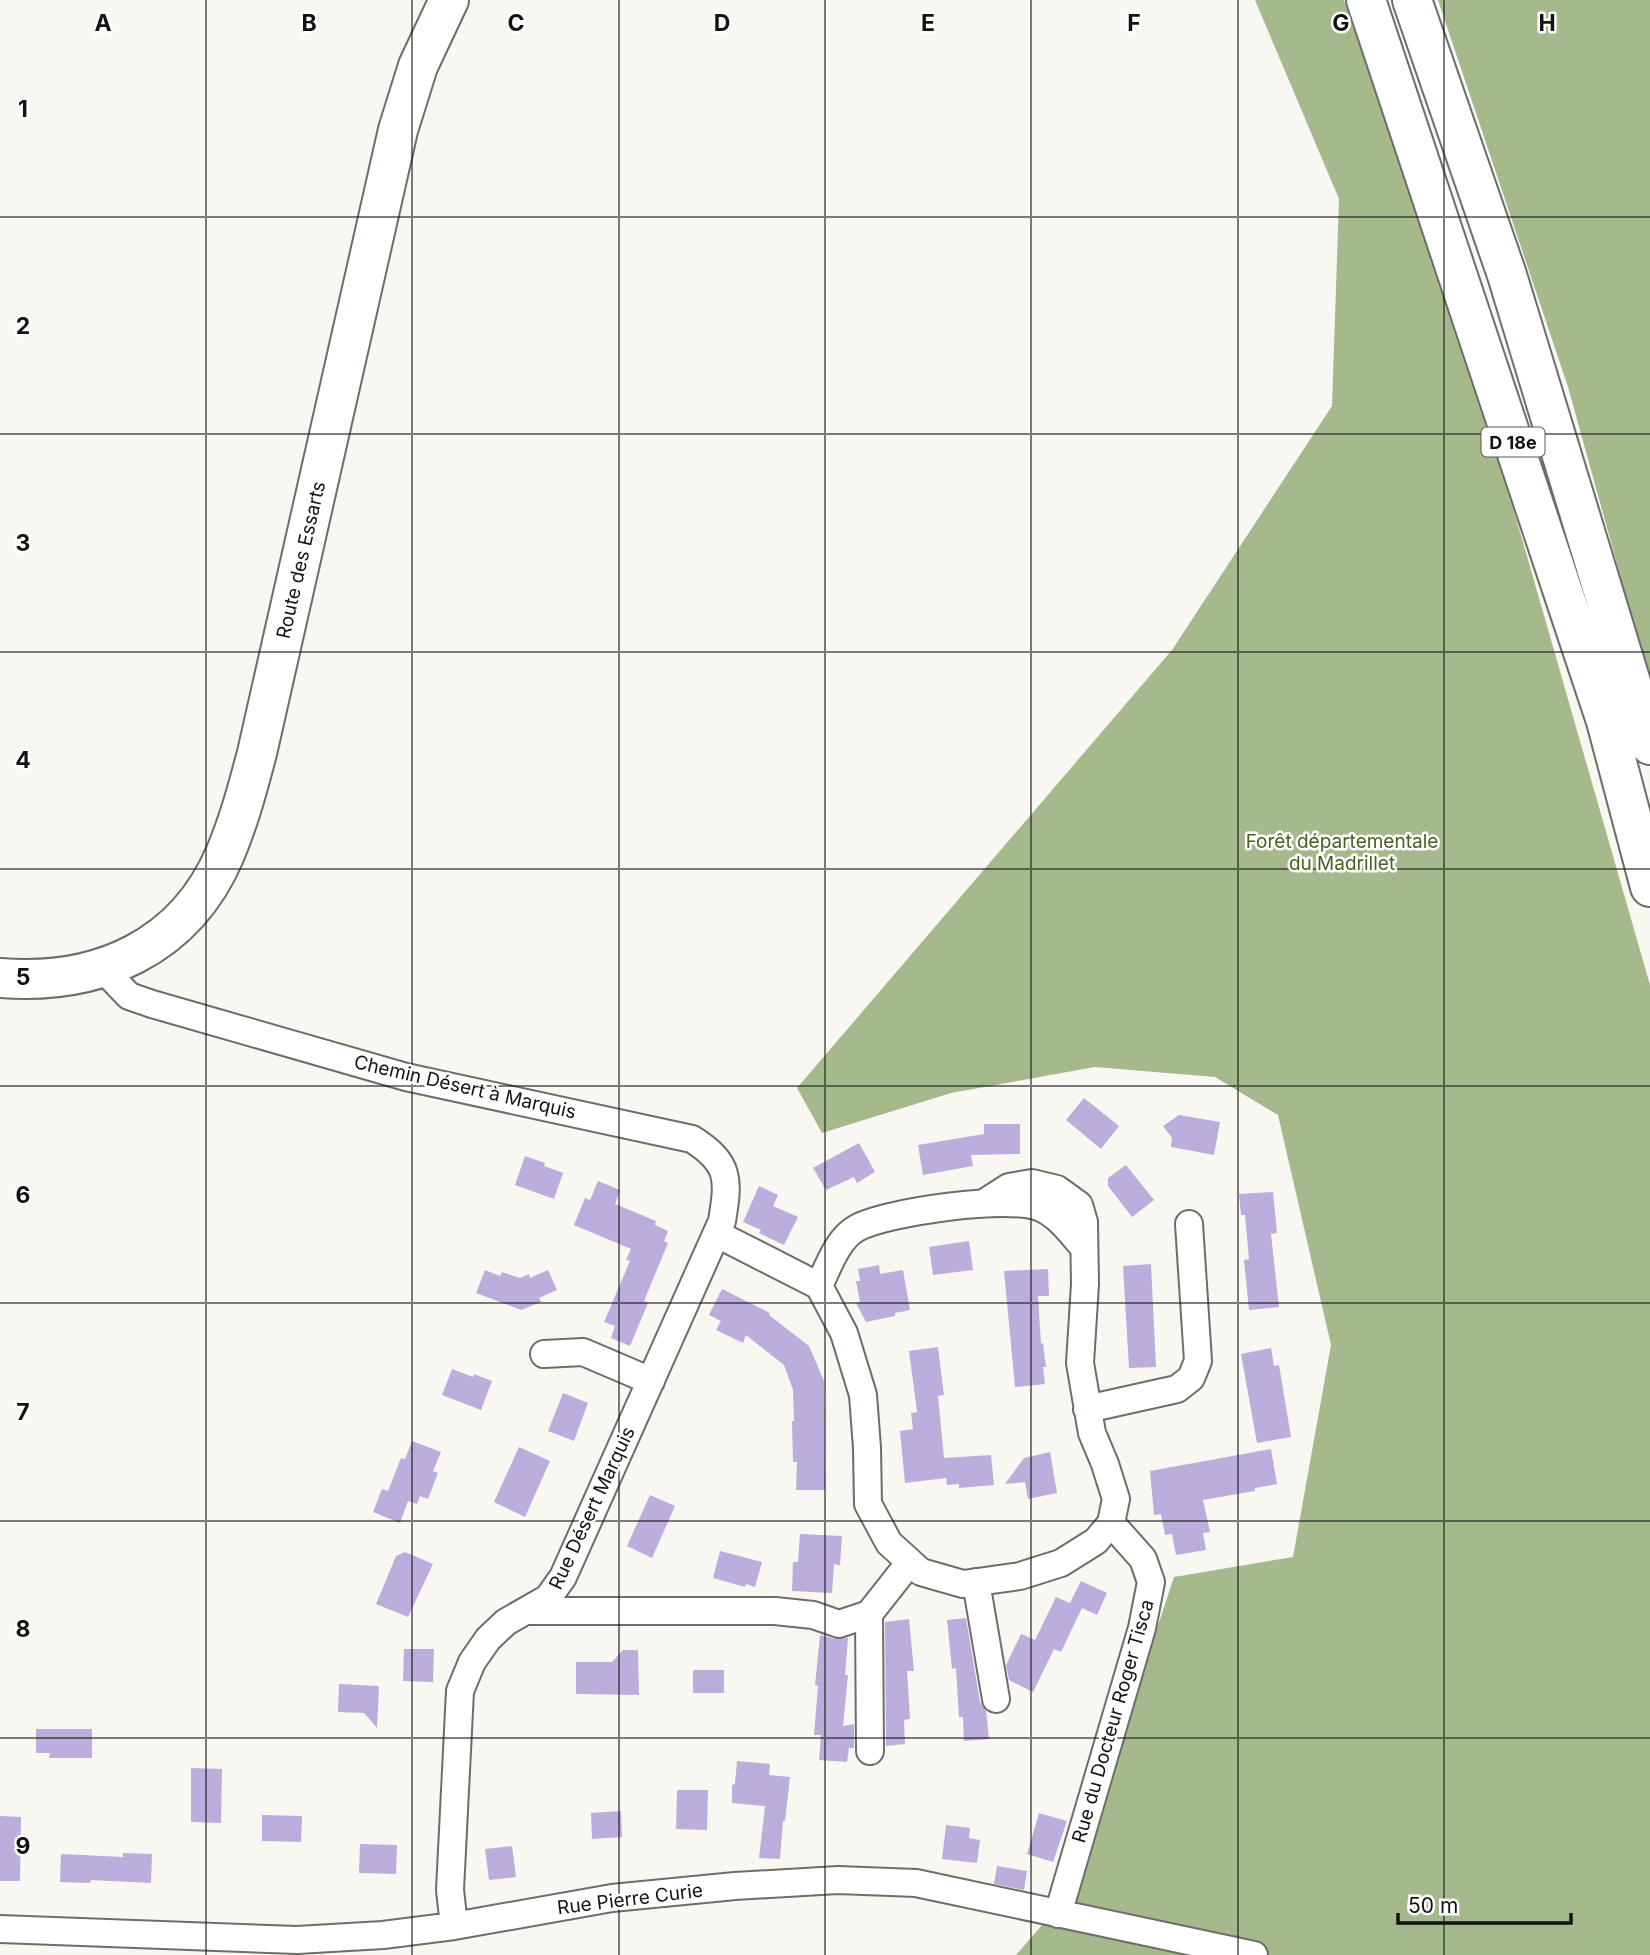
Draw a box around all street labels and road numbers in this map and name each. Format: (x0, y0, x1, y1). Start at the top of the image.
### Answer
road number: D 18e (1482, 428, 1544, 457)
street label: Route des Essarts (272, 479, 330, 641)
street label: Chemin Désert à Marquis (352, 1050, 578, 1124)
street label: Rue Désert Marquis (544, 1423, 640, 1593)
street label: Rue du Docteur Roger Tisca (1067, 1597, 1159, 1845)
street label: Rue Pierre Curie (556, 1879, 704, 1919)

